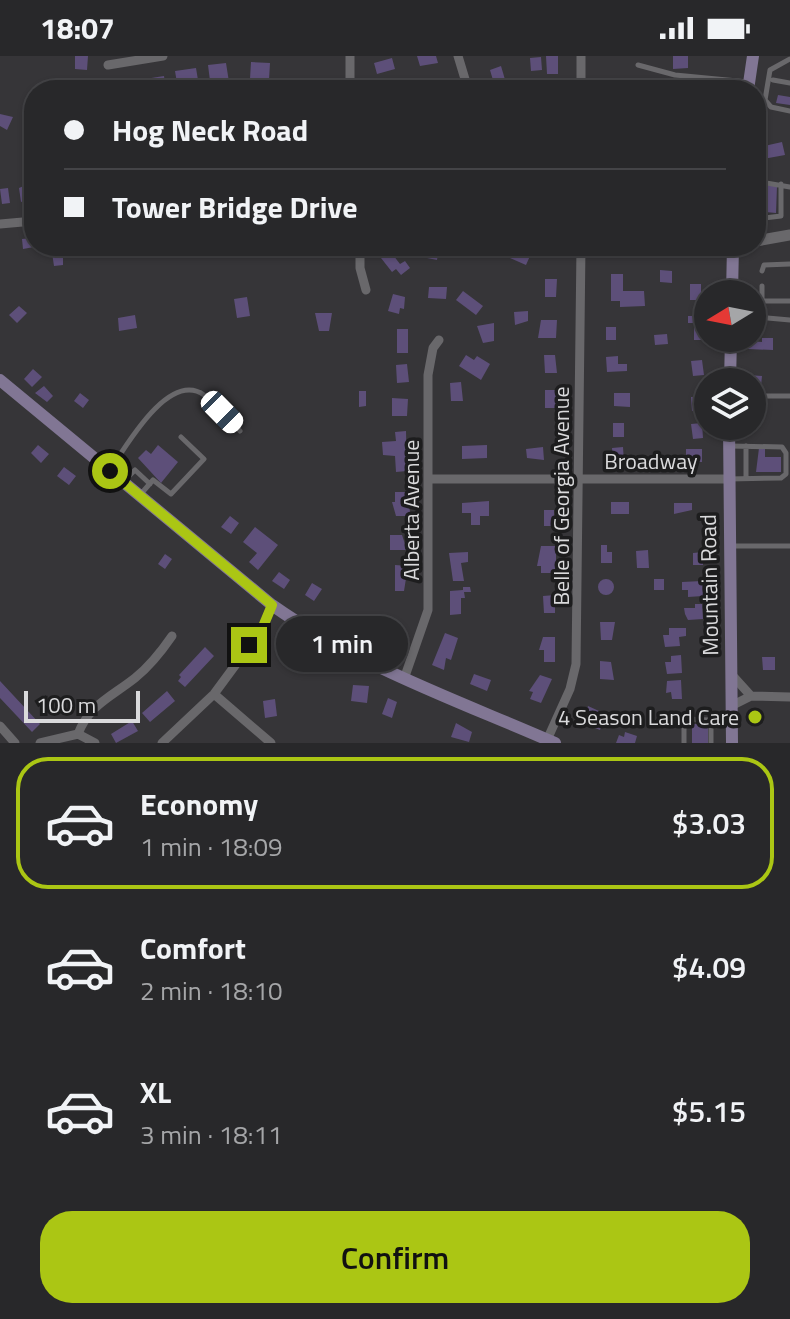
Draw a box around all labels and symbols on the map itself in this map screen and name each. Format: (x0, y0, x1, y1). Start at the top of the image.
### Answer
north arrow (694, 280, 766, 352)
street label: Belle of Georgia Avenue (544, 386, 578, 606)
car (197, 387, 247, 437)
street label: Alberta Avenue (394, 440, 428, 580)
street label: Broadway (604, 444, 698, 478)
route start (92, 453, 128, 489)
street label: Mountain Road (691, 514, 727, 656)
callout: 1 min (277, 617, 409, 673)
route end (231, 627, 267, 663)
scale bar (24, 687, 140, 723)
place label: 4 Season Land Care (558, 700, 739, 734)
marker: 4 Season Land Care (746, 708, 764, 726)

